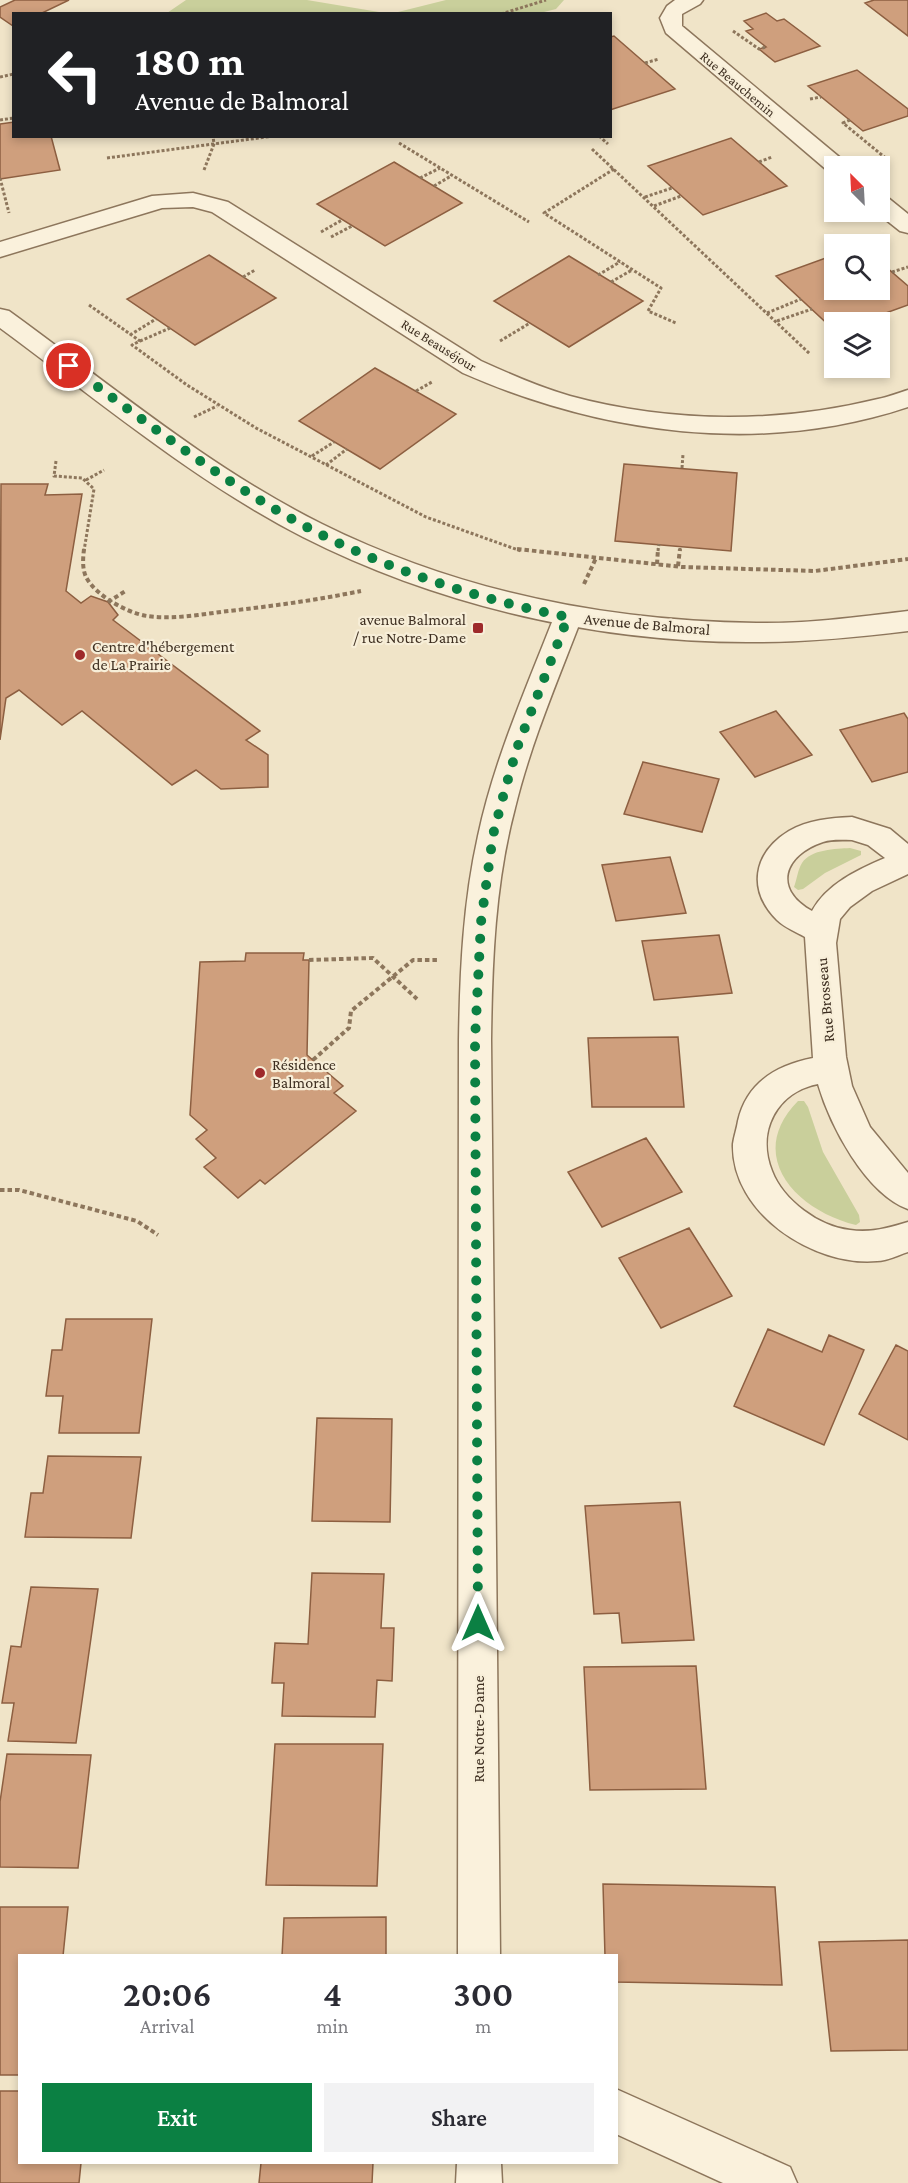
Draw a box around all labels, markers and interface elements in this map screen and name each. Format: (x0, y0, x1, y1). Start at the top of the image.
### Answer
icon: left (36, 36, 114, 114)
text: 180 m (135, 37, 244, 84)
street label: Rue Beauchemin (697, 48, 779, 120)
text: Avenue de Balmoral (135, 86, 349, 116)
north arrow (824, 156, 890, 222)
map controls (824, 156, 890, 378)
button: search (824, 234, 890, 300)
button: layers (824, 312, 890, 378)
street label: Rue Beauséjour (398, 315, 480, 375)
pin (43, 340, 94, 391)
icon: arrive (52, 349, 85, 382)
street label: Avenue de Balmoral (583, 610, 711, 638)
place label: avenue Balmoral / rue Notre-Dame (353, 611, 466, 646)
marker: avenue Balmoral / rue Notre-Dame (471, 621, 485, 635)
place label: Centre d'hébergement de La Prairie (92, 638, 235, 673)
marker: Centre d'hébergement de La Prairie (73, 648, 87, 662)
street label: Rue Brosseau (813, 957, 837, 1043)
place label: Résidence Balmoral (272, 1056, 336, 1091)
marker: Résidence Balmoral (253, 1066, 267, 1080)
position arrow (446, 1591, 510, 1655)
street label: Rue Notre-Dame (470, 1675, 487, 1783)
text: 20:06 (123, 1974, 212, 2014)
text: 4 (323, 1974, 342, 2014)
text: 300 (453, 1974, 513, 2014)
text: Arrival (140, 2015, 194, 2037)
text: min (316, 2015, 349, 2037)
text: m (475, 2015, 491, 2037)
button: Exit (42, 2083, 312, 2152)
button: Share (324, 2083, 594, 2152)

